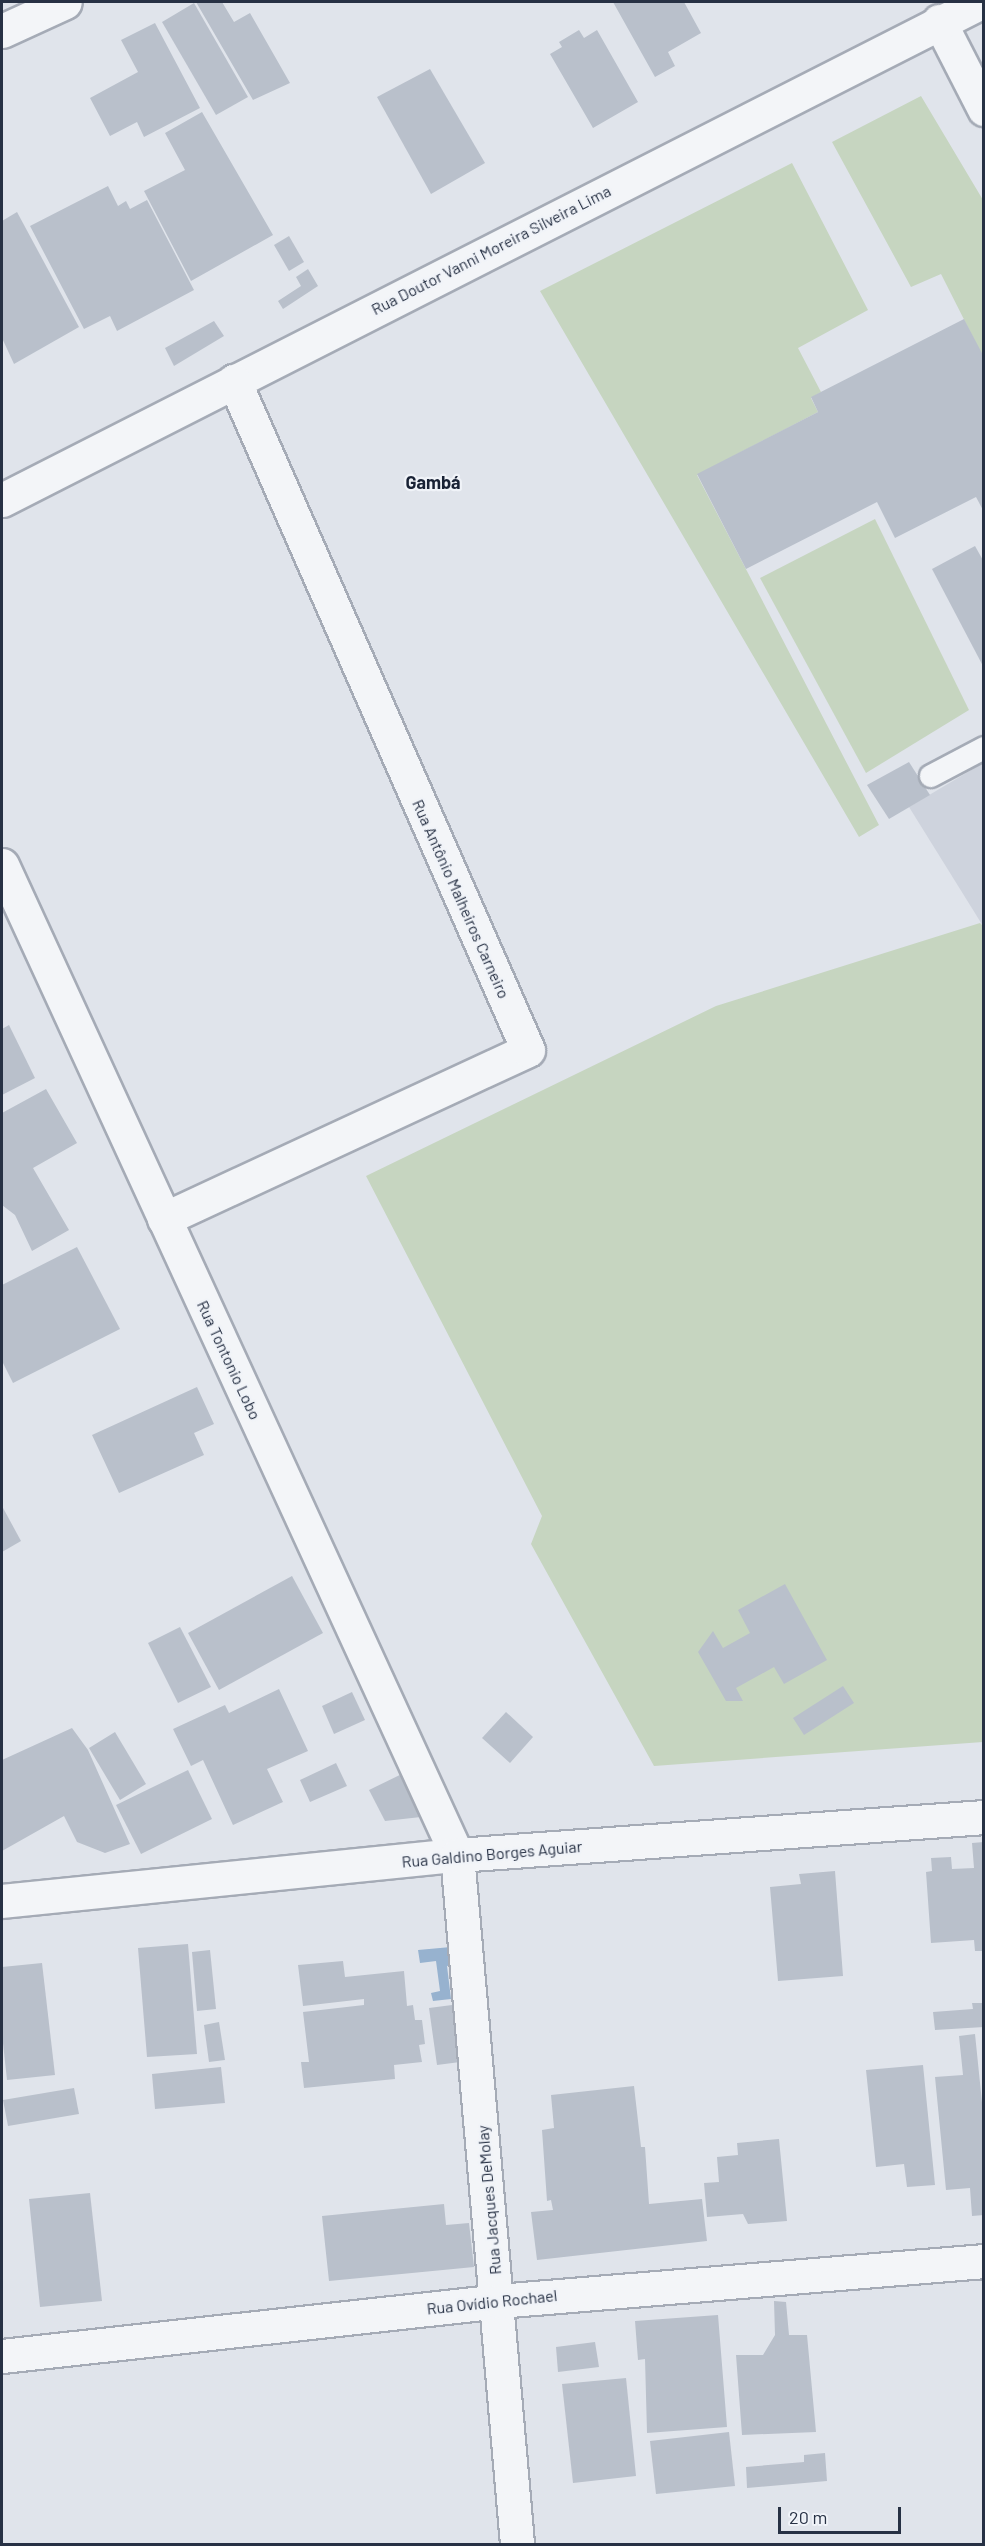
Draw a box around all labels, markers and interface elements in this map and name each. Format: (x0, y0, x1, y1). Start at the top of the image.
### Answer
street label: Rua Doutor Vanni Moreira Silveira Lima (368, 181, 614, 319)
district label: Gambá (405, 471, 461, 493)
street label: Rua Antônio Malheiros Carneiro (408, 797, 514, 1001)
street label: Rua Tontonio Lobo (193, 1297, 265, 1423)
street label: Rua Galdino Borges Aguiar (401, 1837, 583, 1871)
street label: Rua Jacques DeMolay (473, 2125, 505, 2275)
street label: Rua Ovídio Rochael (426, 2286, 558, 2318)
scale bar (781, 2495, 904, 2533)
text: 20 m (789, 2506, 827, 2528)

